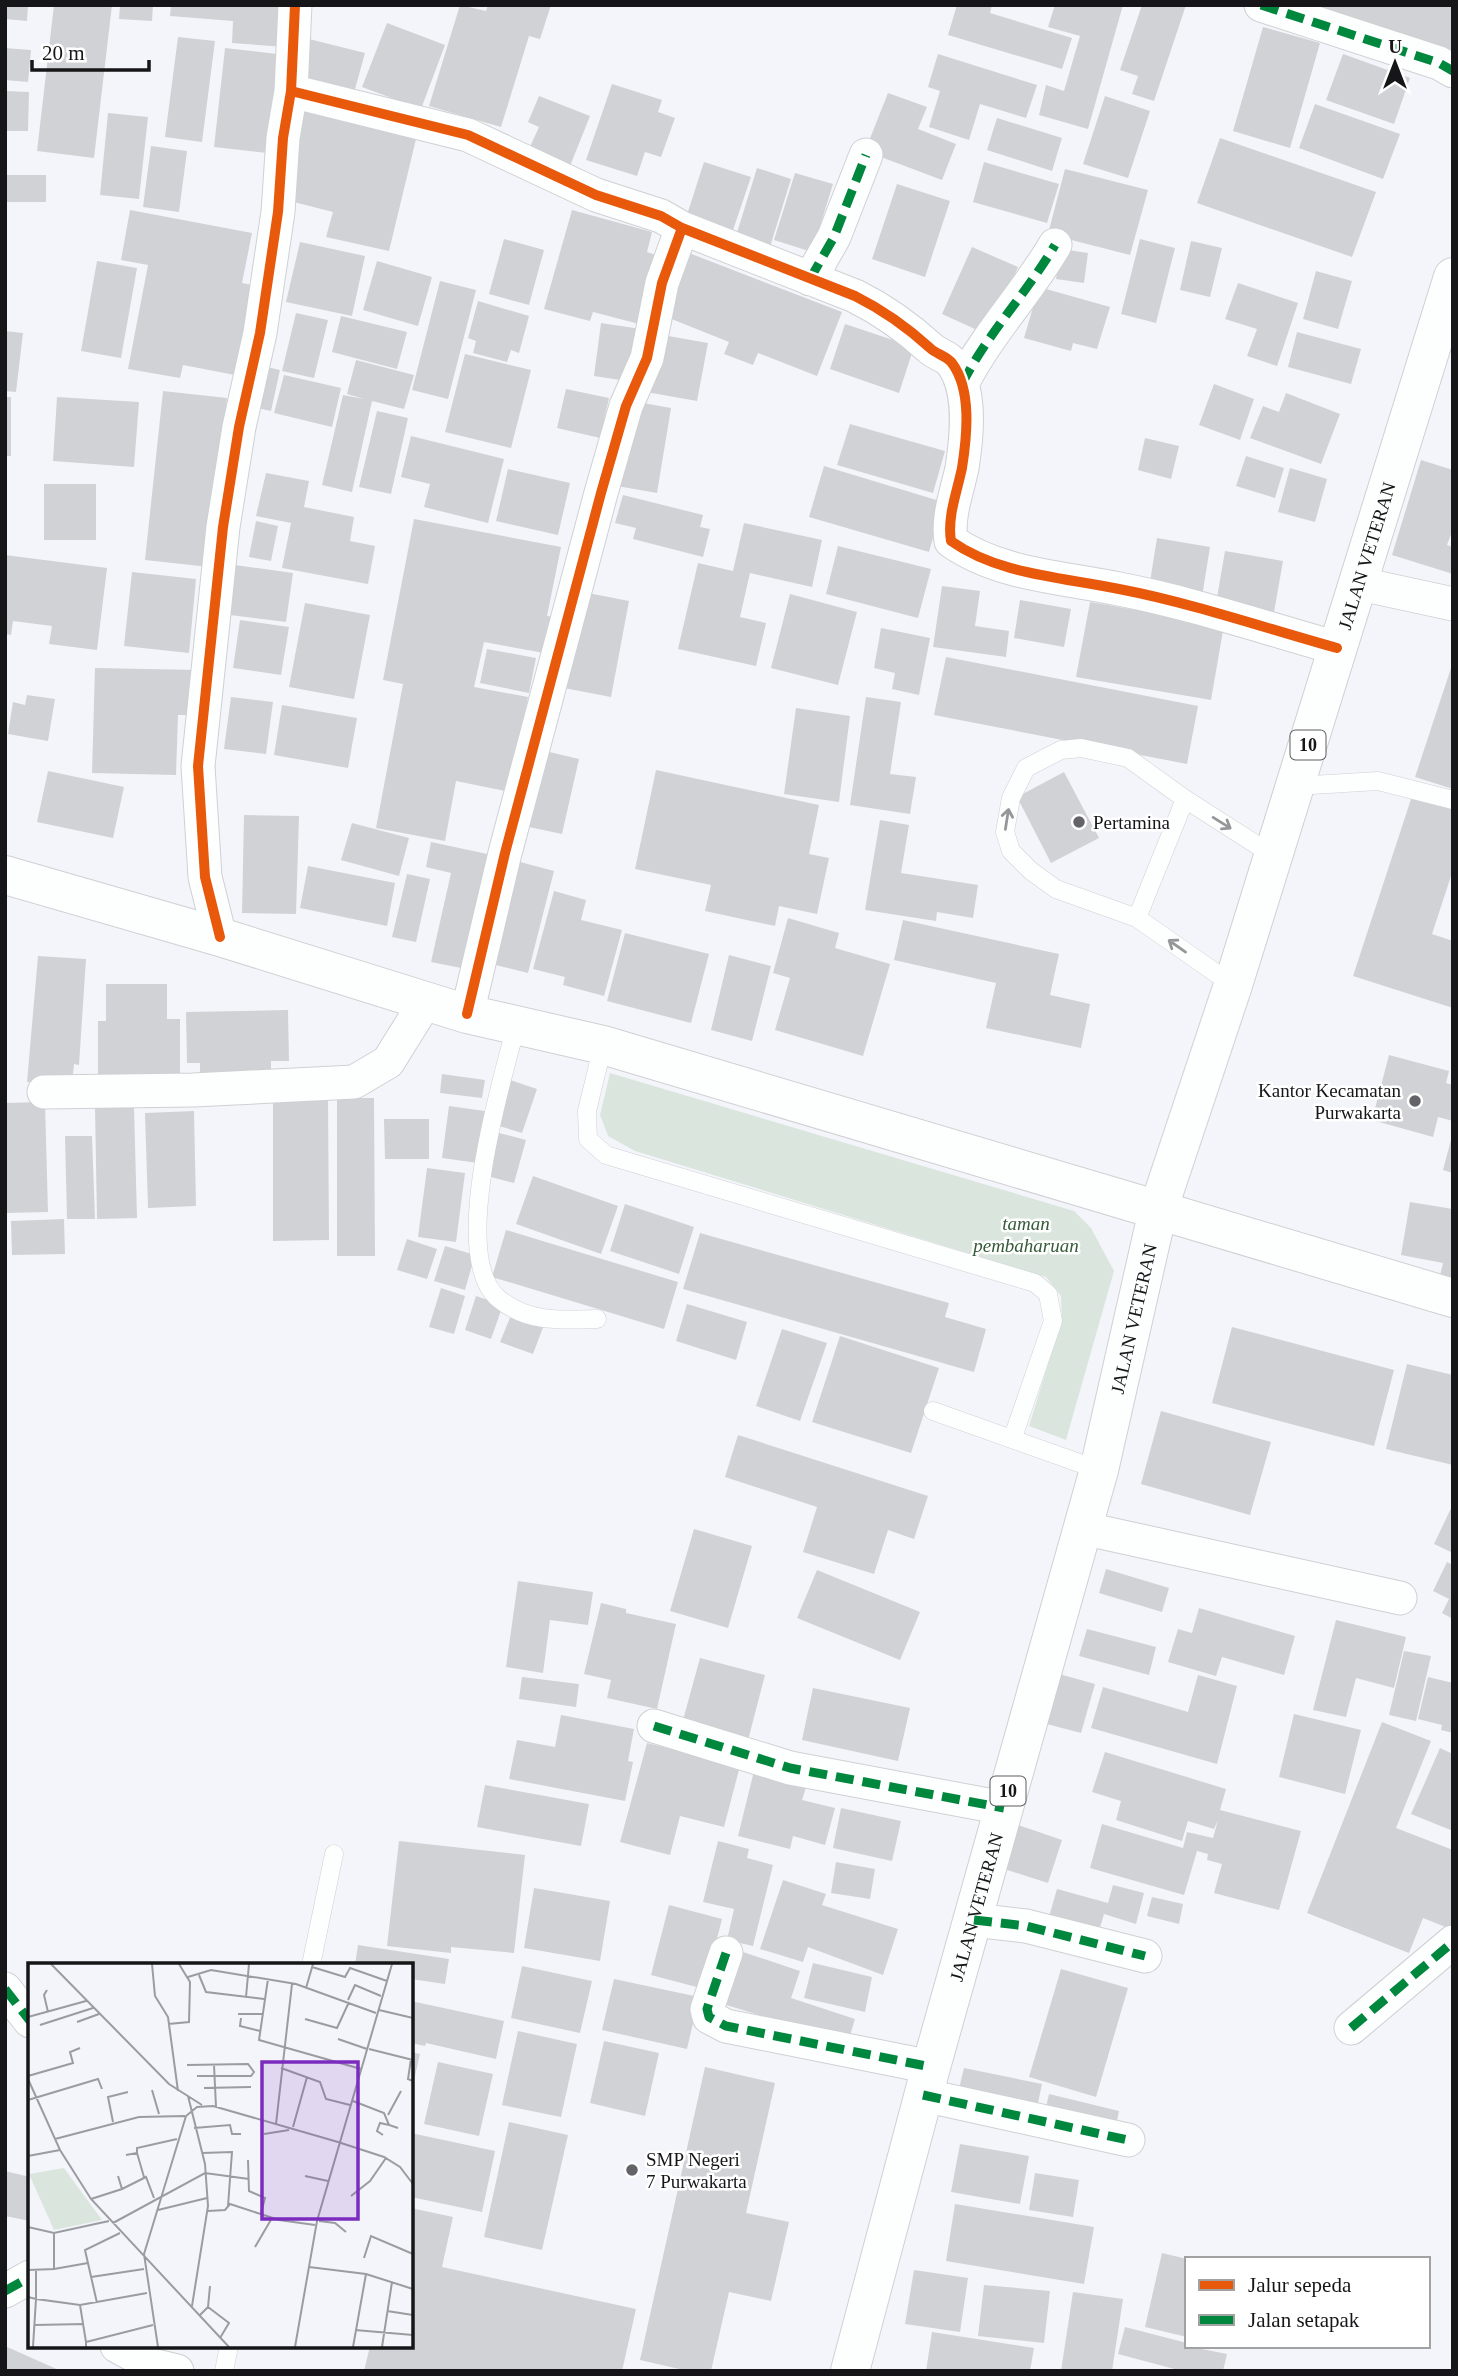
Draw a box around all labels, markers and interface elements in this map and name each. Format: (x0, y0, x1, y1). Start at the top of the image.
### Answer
scale bar (32, 28, 149, 72)
north arrow (1360, 28, 1430, 98)
text: U (1388, 36, 1402, 57)
text: 20 m (42, 41, 85, 65)
street label: JALAN VETERAN (1334, 479, 1399, 632)
road number: 10 (1290, 730, 1326, 760)
one-way arrow (1001, 808, 1014, 831)
place label: Pertamina (1093, 812, 1171, 833)
marker: Pertamina (1071, 814, 1087, 830)
one-way arrow (1211, 816, 1231, 830)
one-way arrow (1168, 939, 1187, 953)
place label: Kantor Kecamatan Purwakarta (1258, 1080, 1402, 1123)
marker: Kantor Kecamatan Purwakarta (1407, 1093, 1423, 1109)
park label: taman pembaharuan (971, 1213, 1079, 1256)
street label: JALAN VETERAN (1106, 1241, 1161, 1396)
road number: 10 (990, 1776, 1026, 1806)
street label: JALAN VETERAN (945, 1830, 1007, 1983)
inset map (28, 1963, 413, 2348)
place label: SMP Negeri 7 Purwakarta (646, 2149, 747, 2192)
marker: SMP Negeri 7 Purwakarta (624, 2162, 640, 2178)
legend (1185, 2257, 1430, 2348)
text: Jalur sepeda (1248, 2273, 1352, 2297)
text: Jalan setapak (1248, 2308, 1360, 2332)

